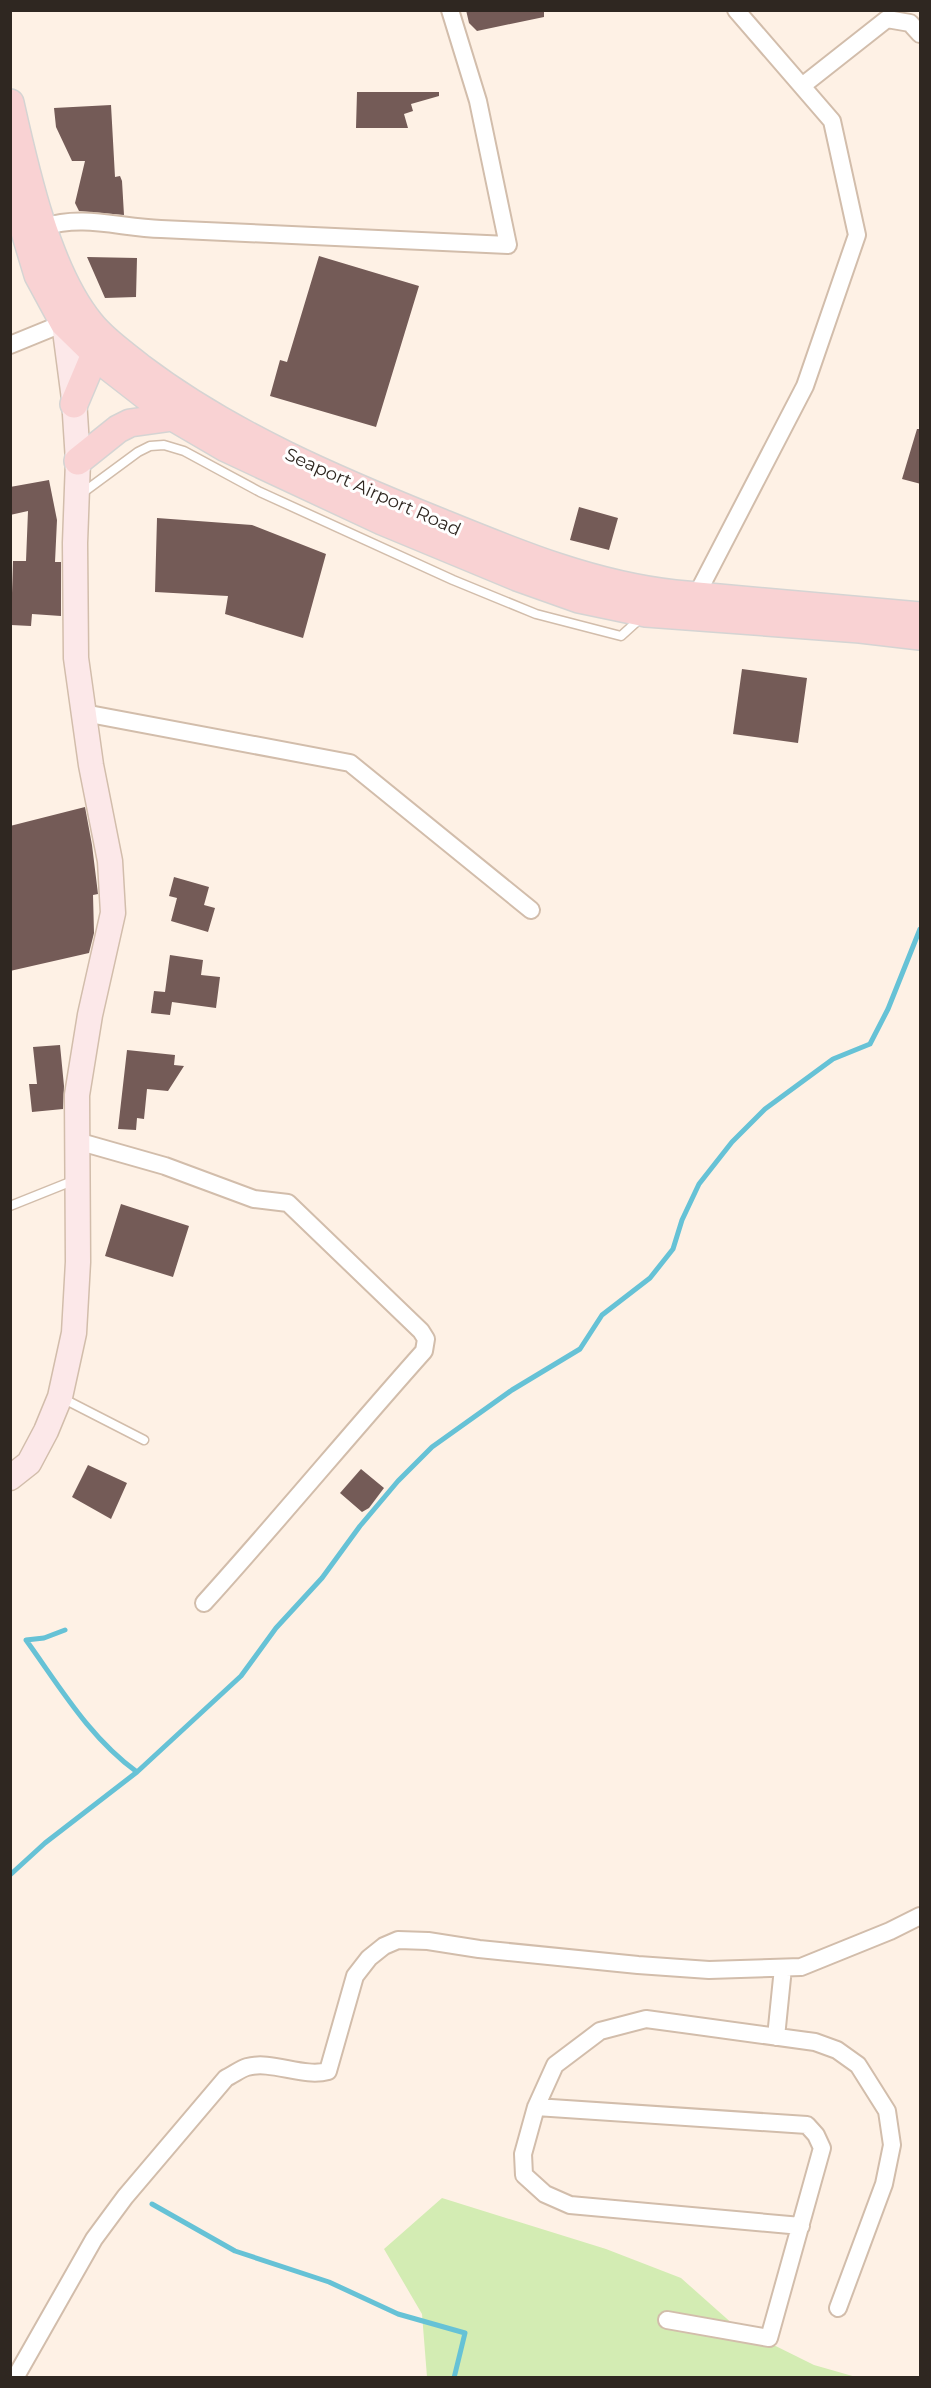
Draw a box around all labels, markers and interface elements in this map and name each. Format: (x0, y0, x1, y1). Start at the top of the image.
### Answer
street label: Seaport Airport Road (282, 443, 464, 541)

